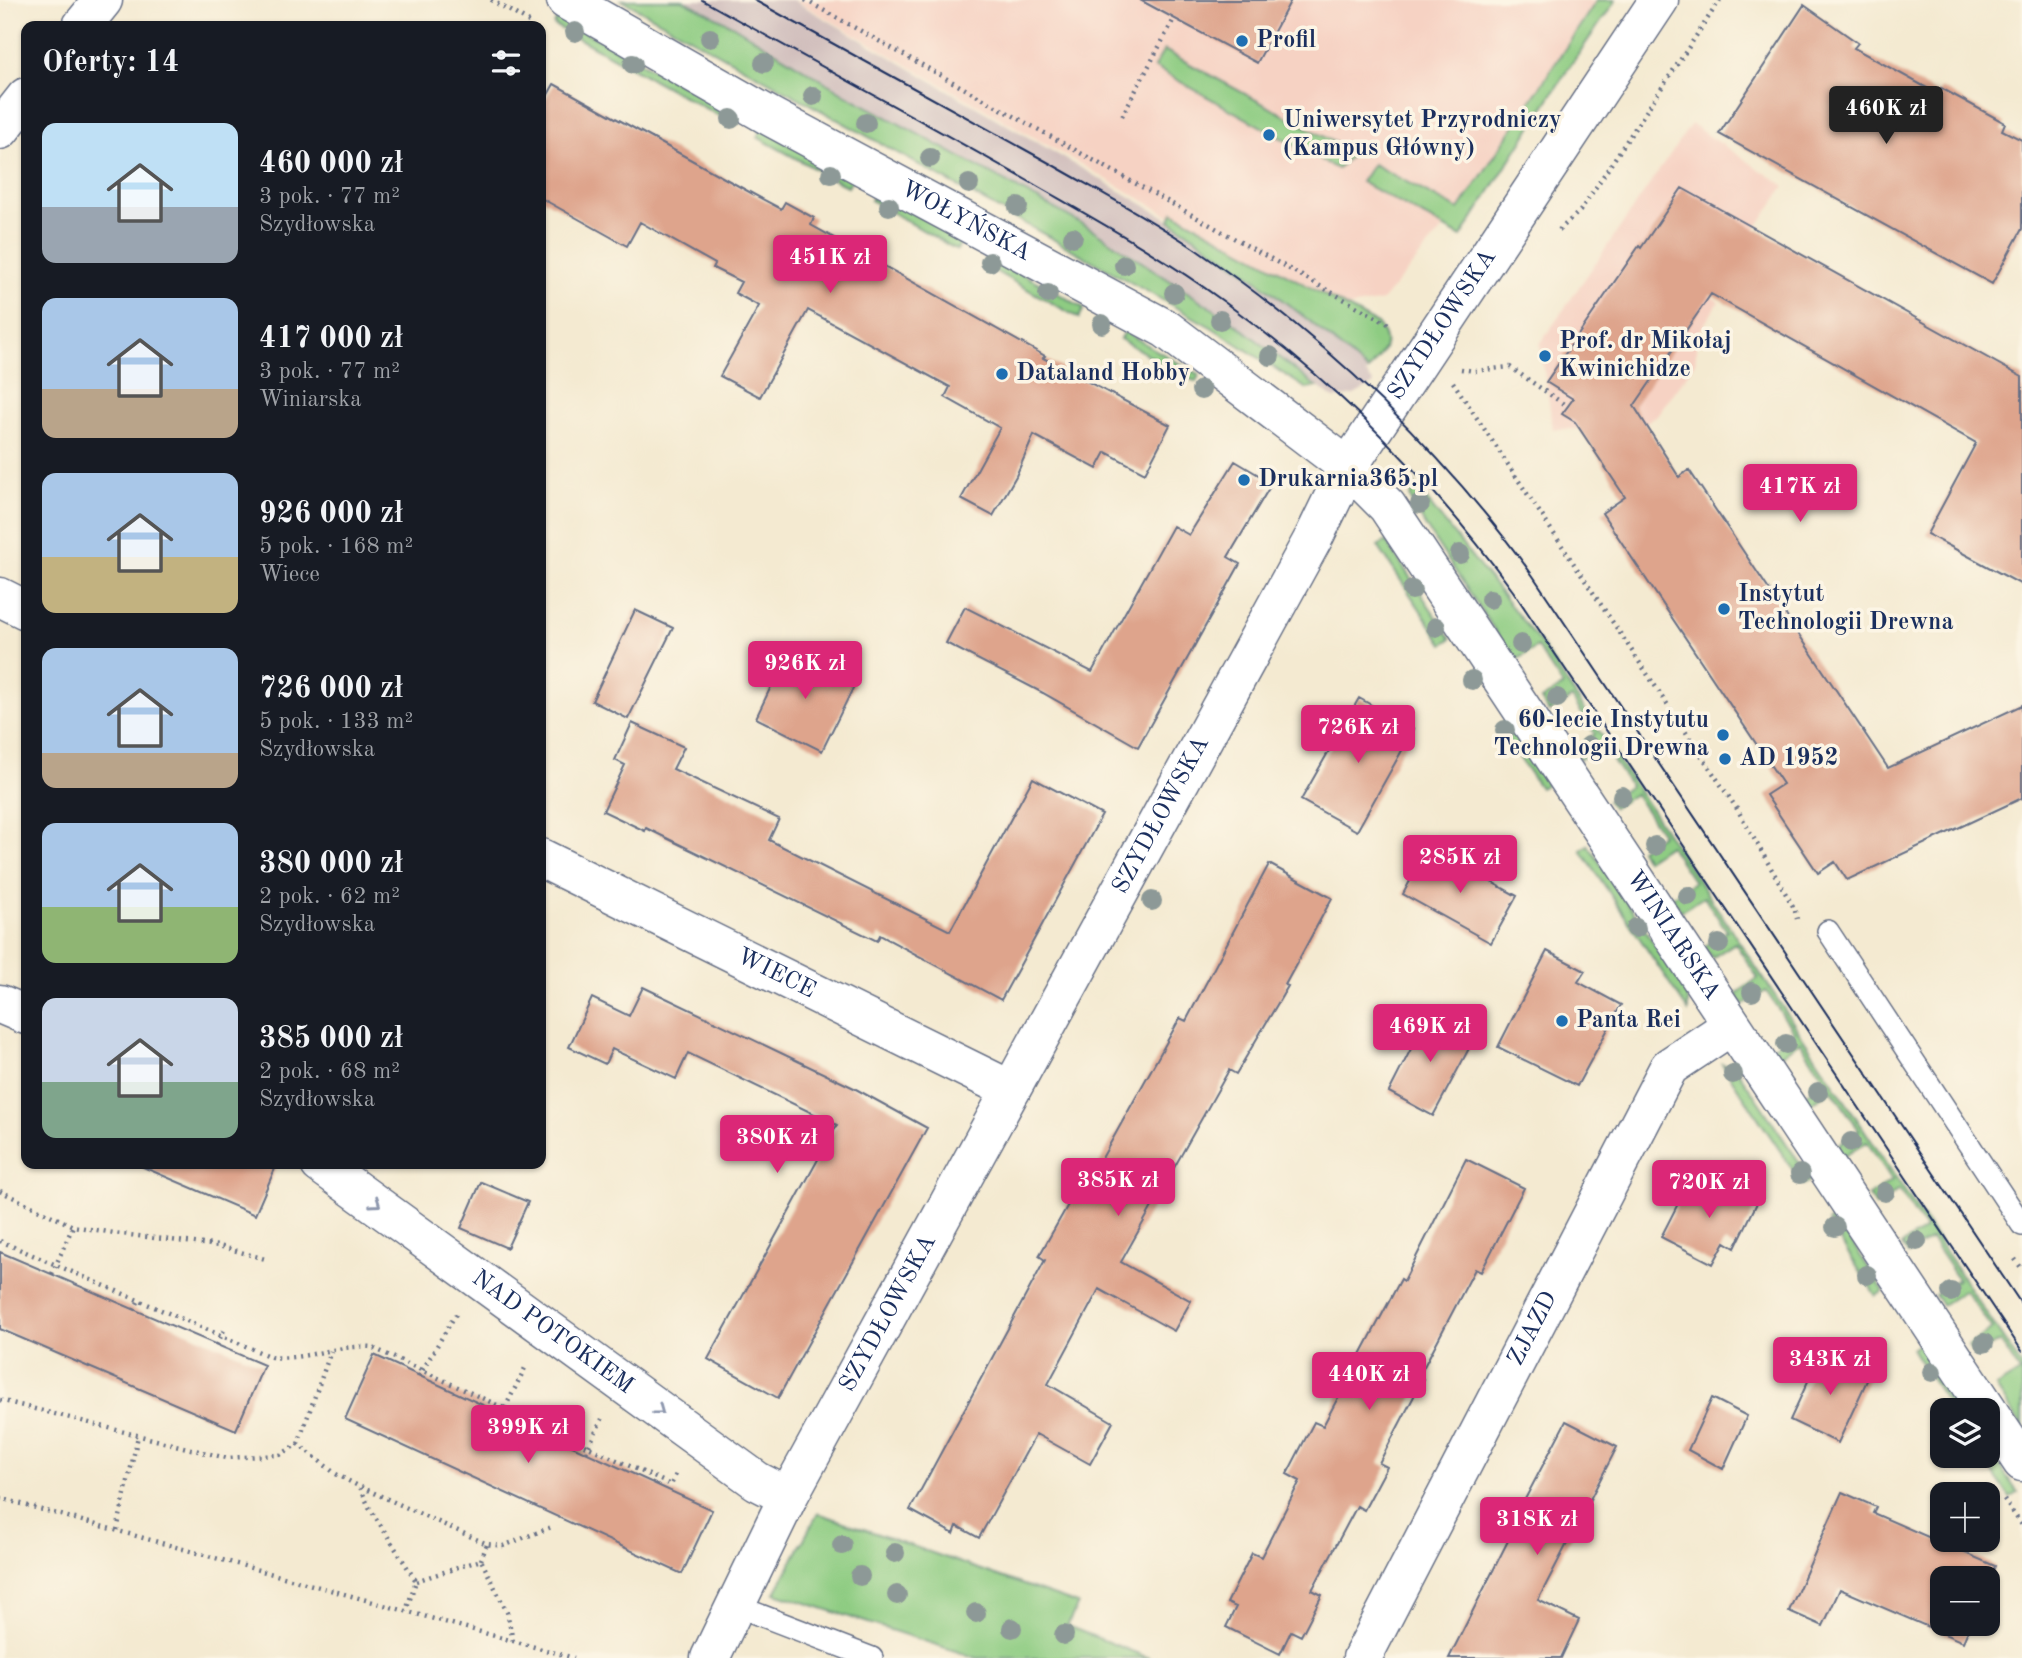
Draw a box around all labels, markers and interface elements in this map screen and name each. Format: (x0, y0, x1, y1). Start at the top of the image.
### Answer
place label: Profil (1256, 29, 1316, 53)
marker: Profil (1234, 33, 1250, 49)
icon: filters (487, 44, 525, 82)
text: Oferty: 14 (42, 48, 179, 78)
pin: 460K zł (1821, 86, 1951, 146)
text: 460K zł (1845, 97, 1927, 120)
place label: Uniwersytet Przyrodniczy (Kampus Główny) (1283, 109, 1562, 161)
marker: Uniwersytet Przyrodniczy (Kampus Główny) (1261, 127, 1277, 143)
text: 460 000 zł (259, 149, 403, 179)
icon: home (98, 151, 182, 235)
street label: WOŁYŃSKA (897, 177, 1035, 266)
text: 3 pok. · 77 m² (259, 185, 400, 208)
text: Szydłowska (259, 213, 375, 236)
pin: 451K zł (765, 236, 895, 295)
street label: SZYDŁOWSKA (1384, 245, 1501, 405)
text: 451K zł (789, 246, 871, 269)
text: 417 000 zł (259, 324, 403, 354)
icon: home (98, 326, 182, 410)
place label: Prof. dr Mikołaj Kwinichidze (1559, 330, 1732, 382)
marker: Prof. dr Mikołaj Kwinichidze (1537, 348, 1553, 364)
text: 3 pok. · 77 m² (259, 360, 400, 383)
place label: Dataland Hobby (1016, 362, 1190, 386)
marker: Dataland Hobby (994, 366, 1010, 382)
text: Winiarska (259, 388, 362, 411)
pin: 417K zł (1735, 464, 1865, 524)
place label: Drukarnia365.pl (1258, 467, 1438, 492)
marker: Drukarnia365.pl (1236, 472, 1252, 488)
text: 417K zł (1759, 475, 1841, 498)
text: 926 000 zł (259, 499, 403, 529)
icon: home (98, 501, 182, 585)
text: 5 pok. · 168 m² (259, 535, 413, 558)
text: Wiece (259, 563, 320, 586)
place label: Instytut Technologii Drewna (1738, 583, 1954, 635)
marker: Instytut Technologii Drewna (1716, 601, 1732, 617)
pin: 926K zł (740, 642, 870, 701)
text: 926K zł (764, 652, 846, 675)
text: 726 000 zł (259, 674, 403, 704)
icon: home (98, 676, 182, 760)
pin: 726K zł (1293, 706, 1423, 765)
place label: 60-lecie Instytutu Technologii Drewna (1493, 709, 1709, 761)
text: 5 pok. · 133 m² (259, 710, 413, 733)
text: 726K zł (1317, 716, 1399, 739)
marker: 60-lecie Instytutu Technologii Drewna (1715, 727, 1731, 743)
street label: SZYDŁOWSKA (1109, 733, 1214, 898)
text: Szydłowska (259, 738, 375, 761)
place label: AD 1952 (1739, 746, 1838, 771)
marker: AD 1952 (1717, 751, 1733, 767)
pin: 285K zł (1395, 836, 1525, 895)
text: 285K zł (1419, 846, 1501, 869)
text: 380 000 zł (259, 849, 403, 879)
icon: home (98, 851, 182, 935)
street label: WINIARSKA (1621, 867, 1724, 1005)
text: 2 pok. · 62 m² (259, 885, 400, 908)
text: Szydłowska (259, 913, 375, 936)
street label: WIECE (733, 945, 819, 1003)
pin: 469K zł (1365, 1004, 1495, 1064)
place label: Panta Rei (1576, 1009, 1681, 1033)
marker: Panta Rei (1554, 1013, 1570, 1029)
text: 469K zł (1389, 1015, 1471, 1038)
text: 385 000 zł (259, 1024, 403, 1054)
icon: home (98, 1026, 182, 1110)
text: 2 pok. · 68 m² (259, 1060, 400, 1083)
text: Szydłowska (259, 1088, 375, 1111)
pin: 380K zł (712, 1116, 842, 1175)
text: 380K zł (736, 1126, 818, 1149)
pin: 385K zł (1053, 1158, 1183, 1218)
pin: 720K zł (1644, 1160, 1774, 1220)
text: 385K zł (1077, 1169, 1159, 1192)
text: 720K zł (1668, 1171, 1750, 1194)
one-way arrow (368, 1195, 381, 1207)
street label: SZYDŁOWSKA (836, 1231, 941, 1396)
street label: NAD POTOKIEM (467, 1266, 637, 1399)
street label: ZJAZD (1504, 1288, 1562, 1370)
pin: 343K zł (1765, 1338, 1895, 1397)
text: 343K zł (1789, 1348, 1871, 1371)
pin: 440K zł (1304, 1352, 1434, 1412)
text: 440K zł (1328, 1363, 1410, 1386)
map controls (1930, 1398, 2000, 1636)
button: layers (1930, 1398, 2000, 1468)
one-way arrow (651, 1401, 663, 1414)
pin: 399K zł (463, 1406, 593, 1465)
text: 399K zł (487, 1416, 569, 1439)
button: + (1930, 1482, 2000, 1552)
pin: 318K zł (1472, 1498, 1602, 1557)
text: 318K zł (1496, 1508, 1578, 1531)
button: − (1930, 1566, 2000, 1636)

